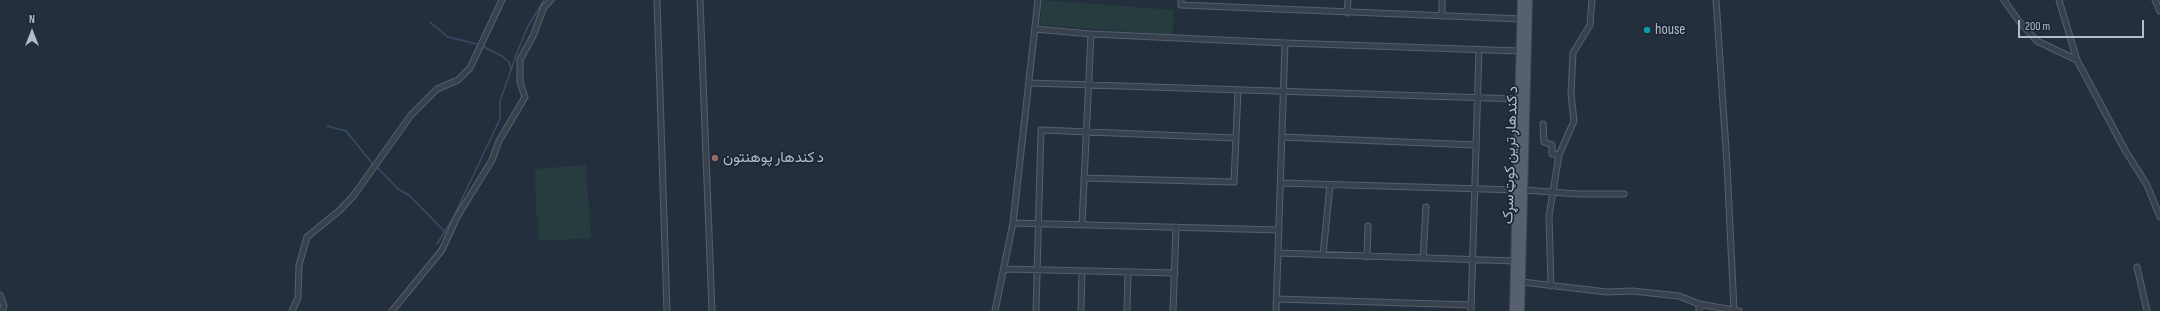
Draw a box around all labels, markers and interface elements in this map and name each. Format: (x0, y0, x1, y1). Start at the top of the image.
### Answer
north arrow (12, 12, 52, 52)
scale bar (2020, 12, 2146, 38)
text: N (29, 13, 35, 26)
text: 200 m (2025, 19, 2050, 34)
place label: house (1655, 21, 1685, 39)
marker: house (1642, 25, 1652, 35)
street label: د کندهار ترين کوټ سړک (1500, 86, 1522, 224)
place label: د کندهار پوهنتون (723, 149, 824, 167)
marker: د کندهار پوهنتون (710, 153, 720, 163)

